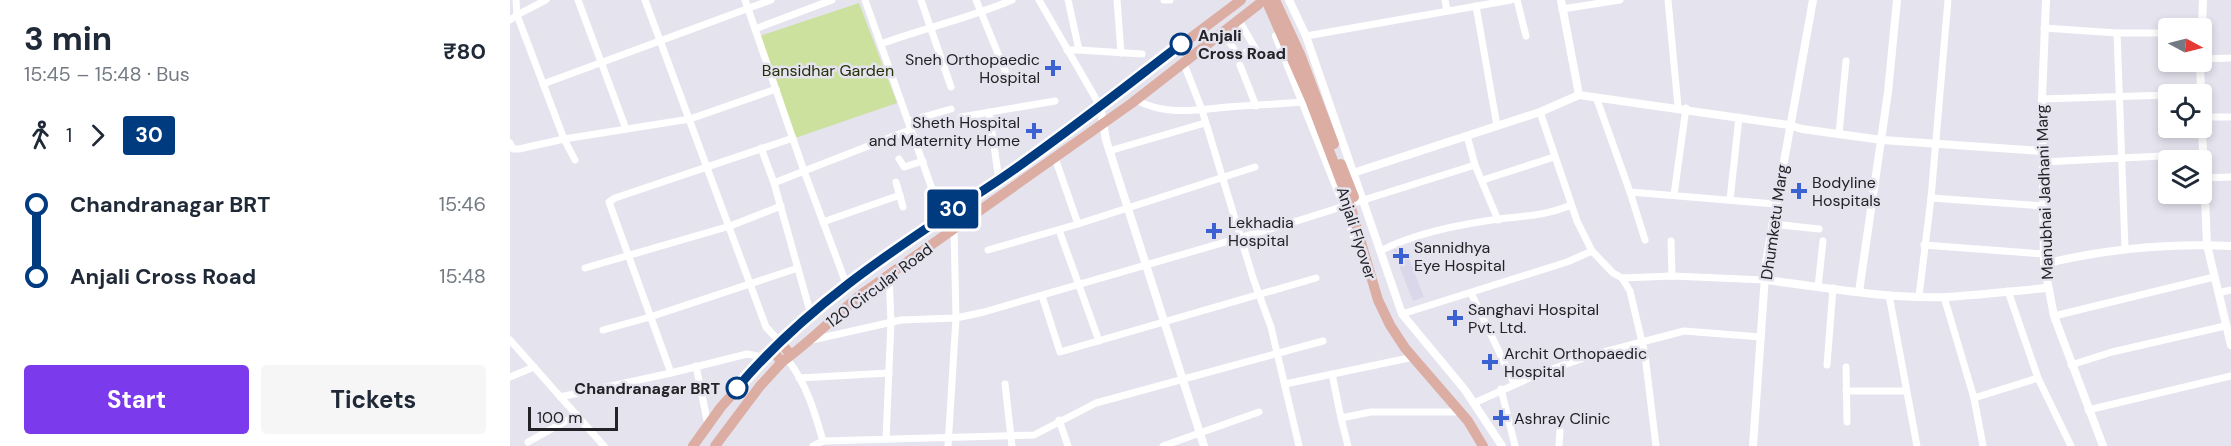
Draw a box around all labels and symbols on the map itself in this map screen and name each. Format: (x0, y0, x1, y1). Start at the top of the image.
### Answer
north arrow (2158, 18, 2212, 72)
place label: Anjali Cross Road (1198, 25, 1286, 64)
marker: Anjali Cross Road (1170, 33, 1192, 55)
place label: Sneh Orthopaedic Hospital (905, 49, 1040, 88)
marker: Sneh Orthopaedic Hospital (1044, 59, 1062, 77)
park label: Bansidhar Garden (762, 60, 894, 81)
street label: Manubhai Jadhani Marg (2031, 104, 2058, 280)
place label: Sheth Hospital and Maternity Home (869, 112, 1020, 151)
marker: Sheth Hospital and Maternity Home (1025, 122, 1043, 140)
street label: Dhumketu Marg (1756, 163, 1793, 281)
place label: Bodyline Hospitals (1812, 172, 1881, 211)
marker: Bodyline Hospitals (1790, 182, 1808, 200)
street label: Anjali Flyover (1332, 184, 1381, 282)
line badge: 30 (926, 190, 980, 228)
place label: Lekhadia Hospital (1228, 212, 1294, 251)
marker: Lekhadia Hospital (1205, 222, 1223, 240)
place label: Sannidhya Eye Hospital (1414, 237, 1505, 276)
street label: 120 Circular Road (822, 238, 937, 332)
marker: Sannidhya Eye Hospital (1392, 247, 1410, 265)
place label: Sanghavi Hospital Pvt. Ltd. (1468, 299, 1599, 338)
marker: Sanghavi Hospital Pvt. Ltd. (1446, 309, 1464, 327)
place label: Archit Orthopaedic Hospital (1504, 343, 1647, 382)
marker: Archit Orthopaedic Hospital (1481, 353, 1499, 371)
marker: Chandranagar BRT (726, 377, 748, 399)
place label: Chandranagar BRT (574, 378, 720, 399)
scale bar (528, 404, 618, 432)
place label: Ashray Clinic (1514, 408, 1610, 429)
marker: Ashray Clinic (1492, 409, 1510, 427)

